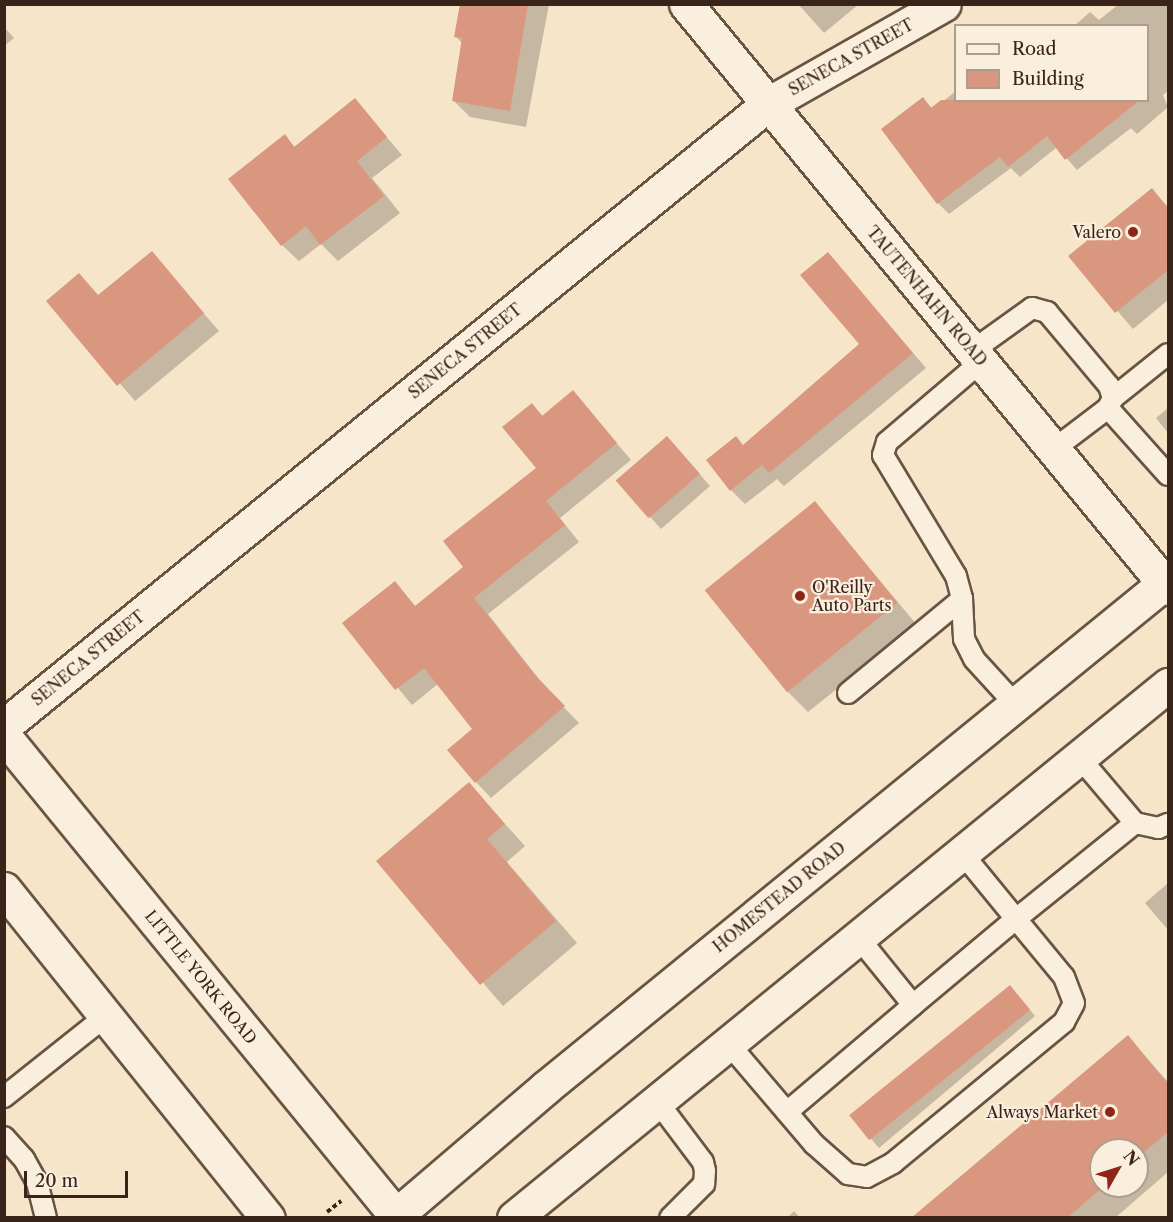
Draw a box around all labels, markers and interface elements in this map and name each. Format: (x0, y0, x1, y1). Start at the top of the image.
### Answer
street label: SENECA STREET (785, 15, 917, 99)
legend (954, 24, 1149, 102)
text: Road (1012, 38, 1057, 60)
text: Building (1012, 68, 1084, 90)
street label: TAUTENHAHN ROAD (863, 222, 991, 370)
place label: Valero (1072, 222, 1121, 242)
marker: Valero (1126, 225, 1140, 239)
street label: SENECA STREET (404, 299, 526, 403)
place label: O'Reilly Auto Parts (812, 577, 891, 615)
marker: O'Reilly Auto Parts (793, 589, 807, 603)
street label: SENECA STREET (27, 606, 149, 710)
street label: HOMESTEAD ROAD (709, 838, 849, 956)
street label: LITTLE YORK ROAD (141, 906, 261, 1048)
place label: Always Market (986, 1102, 1098, 1122)
marker: Always Market (1103, 1105, 1117, 1119)
north arrow (1089, 1138, 1149, 1198)
text: N (1119, 1146, 1144, 1170)
scale bar (27, 1159, 130, 1197)
text: 20 m (35, 1170, 78, 1192)

